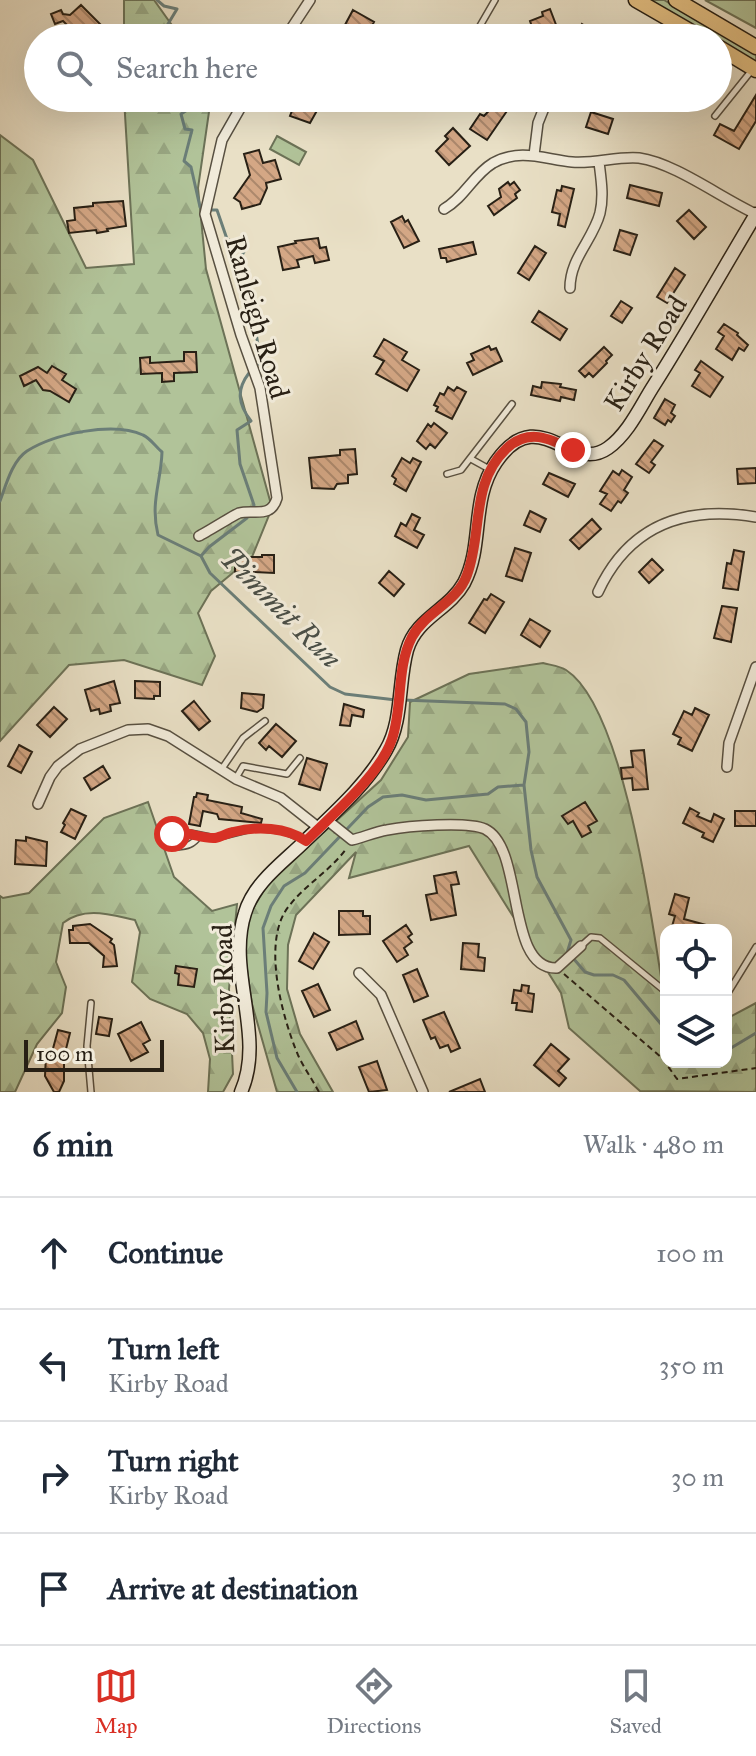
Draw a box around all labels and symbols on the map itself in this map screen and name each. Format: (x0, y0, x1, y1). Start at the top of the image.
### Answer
street label: Ranleigh Road (218, 232, 297, 403)
street label: Kirby Road (596, 289, 695, 418)
route end (555, 432, 591, 468)
water label: Pimmit Run (213, 540, 349, 676)
route start (154, 816, 190, 852)
street label: Kirby Road (205, 924, 242, 1054)
scale bar (24, 1036, 164, 1072)

